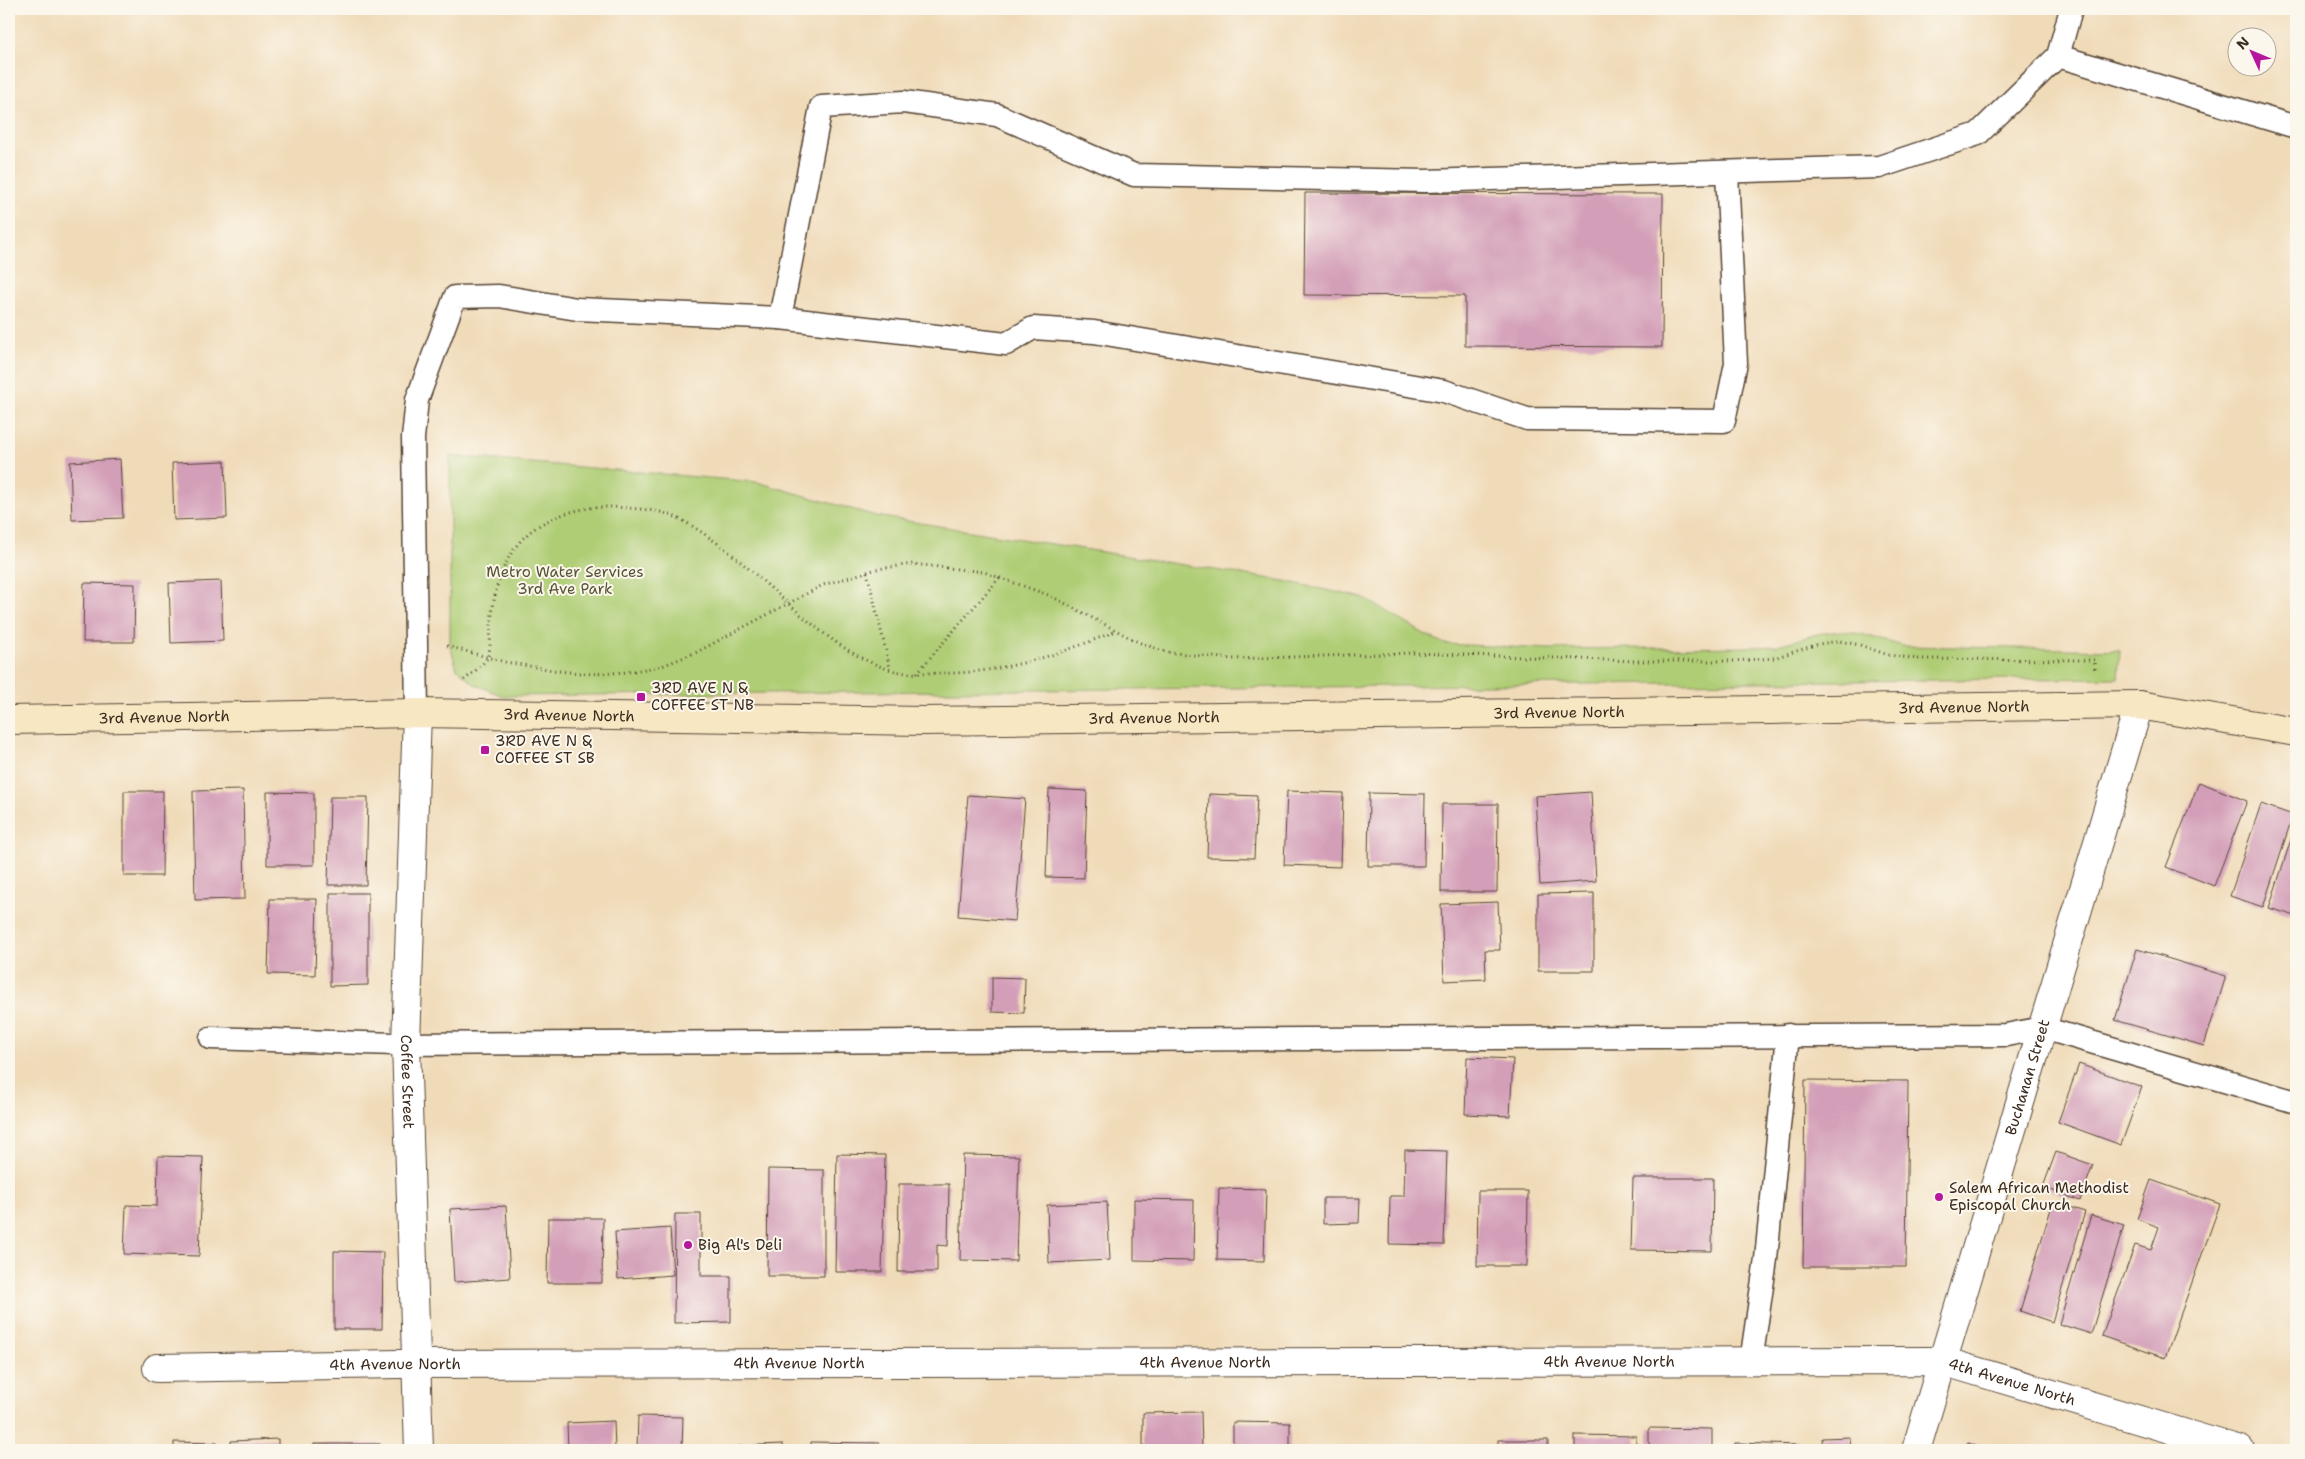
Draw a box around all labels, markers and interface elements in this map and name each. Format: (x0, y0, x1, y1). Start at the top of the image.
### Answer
north arrow (2228, 28, 2278, 78)
text: N (2232, 33, 2253, 53)
park label: Metro Water Services 3rd Ave Park (486, 562, 644, 599)
place label: 3RD AVE N & COFFEE ST NB (651, 678, 754, 715)
marker: 3RD AVE N & COFFEE ST NB (635, 691, 647, 703)
street label: 3rd Avenue North (1898, 696, 2030, 718)
street label: 3rd Avenue North (1493, 702, 1625, 724)
street label: 3rd Avenue North (503, 704, 635, 726)
street label: 3rd Avenue North (98, 706, 230, 728)
street label: 3rd Avenue North (1088, 707, 1220, 729)
place label: 3RD AVE N & COFFEE ST SB (495, 731, 595, 768)
marker: 3RD AVE N & COFFEE ST SB (479, 744, 491, 756)
street label: Buchanan Street (2001, 1017, 2054, 1138)
street label: Coffee Street (396, 1034, 419, 1129)
place label: Salem African Methodist Episcopal Church (1949, 1178, 2129, 1215)
marker: Salem African Methodist Episcopal Church (1933, 1191, 1945, 1203)
place label: Big Al's Deli (698, 1235, 782, 1255)
marker: Big Al's Deli (682, 1239, 694, 1251)
street label: 4th Avenue North (1139, 1352, 1271, 1373)
street label: 4th Avenue North (1543, 1352, 1675, 1372)
street label: 4th Avenue North (733, 1353, 865, 1373)
street label: 4th Avenue North (1946, 1353, 2078, 1410)
street label: 4th Avenue North (329, 1354, 461, 1375)

